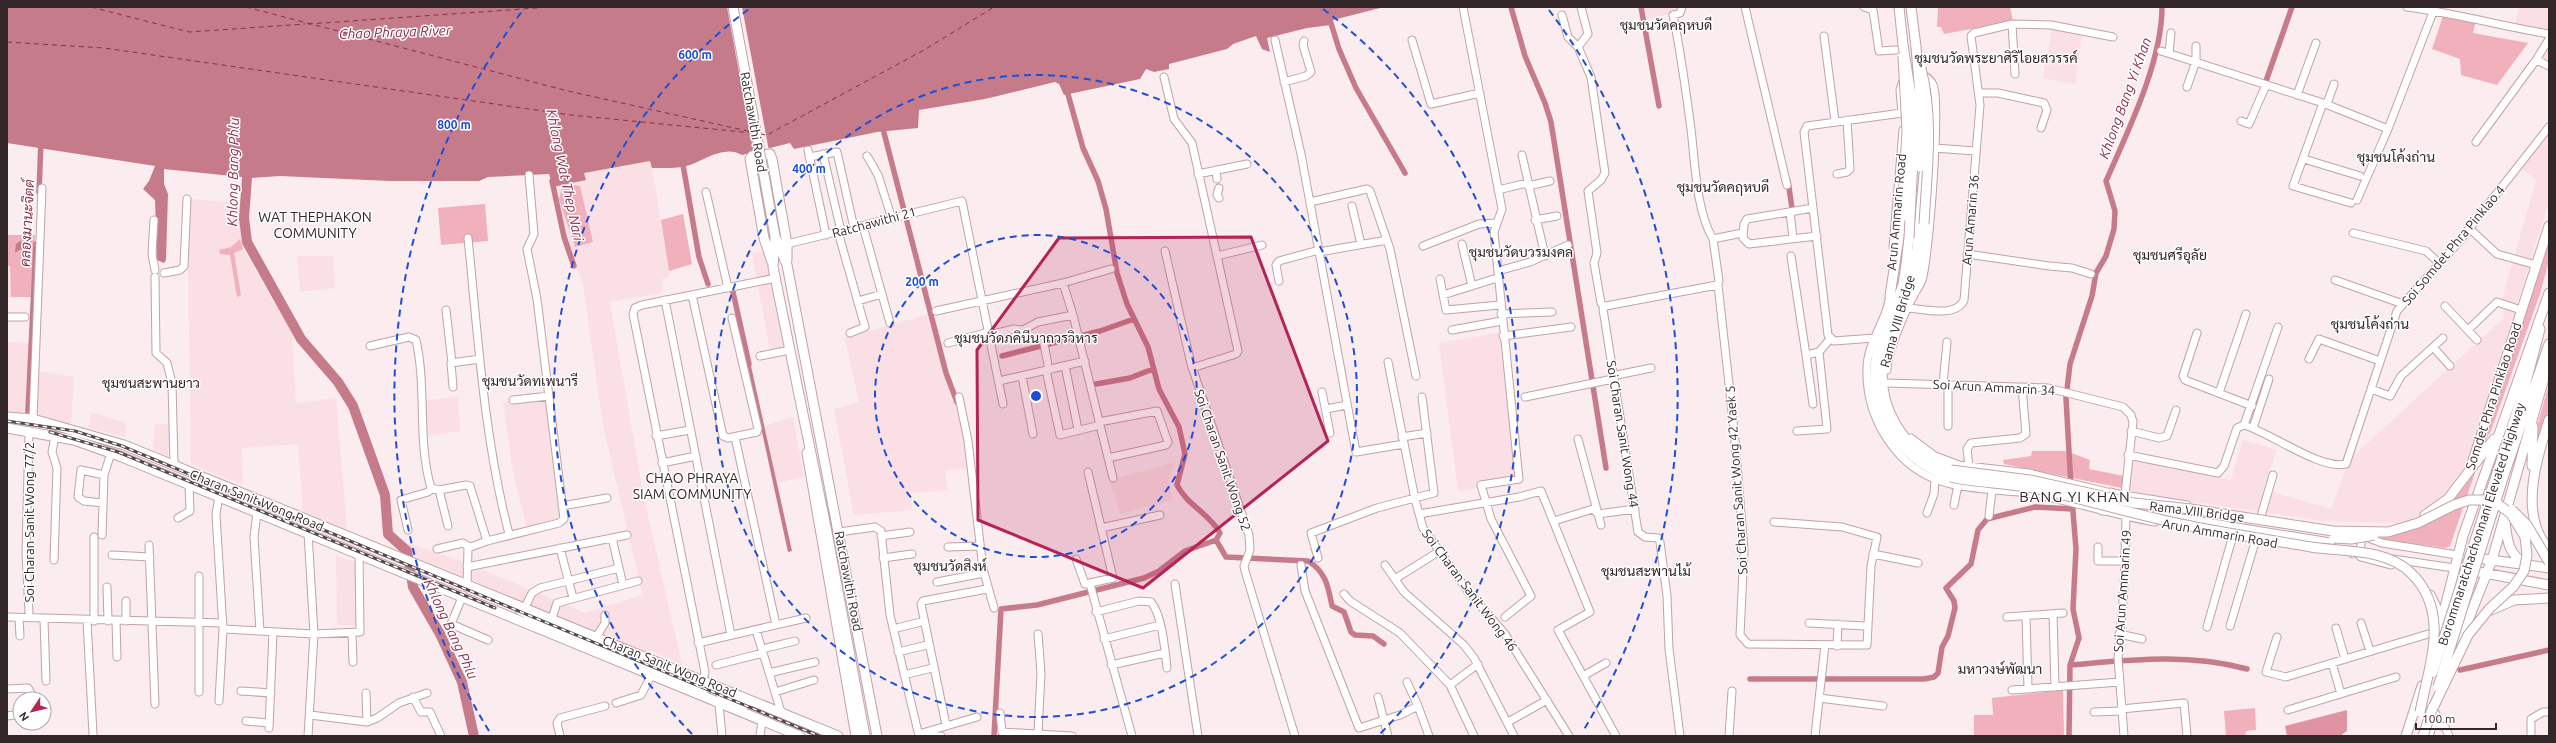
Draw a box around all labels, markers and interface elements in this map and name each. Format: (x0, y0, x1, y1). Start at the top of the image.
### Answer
district label: ชุมชนวัดคฤหบดี (1620, 16, 1712, 35)
water label: Chao Phraya River (339, 22, 452, 42)
water label: Khlong Bang Yi Khan (2096, 35, 2154, 161)
text: 600 m (678, 48, 712, 61)
district label: ชุมชนวัดพระยาศิริไอยสวรรค์ (1914, 49, 2078, 68)
street label: Ratchawithi Road (738, 71, 770, 173)
water label: Khlong Wat Thep Nari (543, 108, 587, 243)
water label: Khlong Bang Phlu (224, 117, 242, 227)
text: 800 m (437, 118, 471, 131)
district label: ชุมชนโค้งถ่าน (2357, 148, 2435, 167)
street label: Arun Ammarin Road (1884, 153, 1908, 271)
text: 400 m (792, 162, 826, 175)
street label: Arun Amarin 36 (1959, 174, 1981, 266)
water label: คลองมานะจิตต์ (16, 177, 37, 267)
district label: ชุมชนวัดคฤหบดี (1677, 178, 1769, 197)
street label: Soi Somdet Phra Pinklao 4 (2399, 182, 2507, 308)
street label: Ratchawithi 21 (830, 204, 918, 240)
district label: WAT THEPHAKON COMMUNITY (258, 209, 372, 241)
district label: ชุมชนวัดบวรมงคล (1469, 244, 1573, 262)
district label: ชุมชนศรีอุลัย (2133, 246, 2207, 265)
street label: Rama VIII Bridge (1877, 273, 1917, 369)
text: 200 m (905, 275, 939, 288)
district label: ชุมชนโค้งถ่าน (2331, 315, 2409, 334)
street label: Somdet Phra Pinklao Road (2463, 321, 2523, 471)
district label: ชุมชนวัดภคินีนาถวรวิหาร (954, 329, 1098, 348)
street label: Soi Charan Sanit Wong 44 (1604, 359, 1642, 509)
district label: ชุมชนวัดทเพนารี (482, 372, 578, 391)
district label: ชุมชนสะพานยาว (102, 375, 200, 393)
street label: Soi Arun Ammarin 34 (1932, 377, 2056, 397)
street label: Soi Charan Sanit Wong 42 Yaek 5 (1722, 385, 1750, 575)
street label: Soi Charan Sanit Wong 52 (1192, 387, 1254, 533)
centre of rings (1029, 389, 1043, 403)
street label: Borommaratchachonnani Elevated Highway (2435, 401, 2527, 647)
street label: Soi Charan Sanit Wong 77/2 (22, 442, 36, 602)
street label: Charan Sanit Wong Road (188, 467, 326, 533)
district label: CHAO PHRAYA SIAM COMMUNITY (633, 470, 751, 502)
district label: BANG YI KHAN (2019, 488, 2131, 505)
street label: Rama VIII Bridge (2149, 498, 2245, 524)
street label: Arun Ammarin Road (2161, 516, 2279, 550)
street label: Soi Charan Sanit Wong 46 (1420, 526, 1520, 654)
street label: Soi Arun Ammarin 49 (2111, 529, 2133, 653)
street label: Ratchawithi Road (832, 530, 866, 632)
district label: ชุมชนวัดสิงห์ (913, 557, 987, 576)
district label: ชุมชนสะพานไม้ (1601, 562, 1692, 581)
water label: Khlong Bang Phlu (421, 576, 481, 682)
street label: Charan Sanit Wong Road (601, 633, 739, 699)
district label: มหาวงษ์พัฒนา (1958, 660, 2042, 677)
north arrow (12, 691, 52, 731)
scale bar (2416, 705, 2496, 731)
text: N (17, 710, 31, 724)
text: 100 m (2422, 712, 2455, 725)

